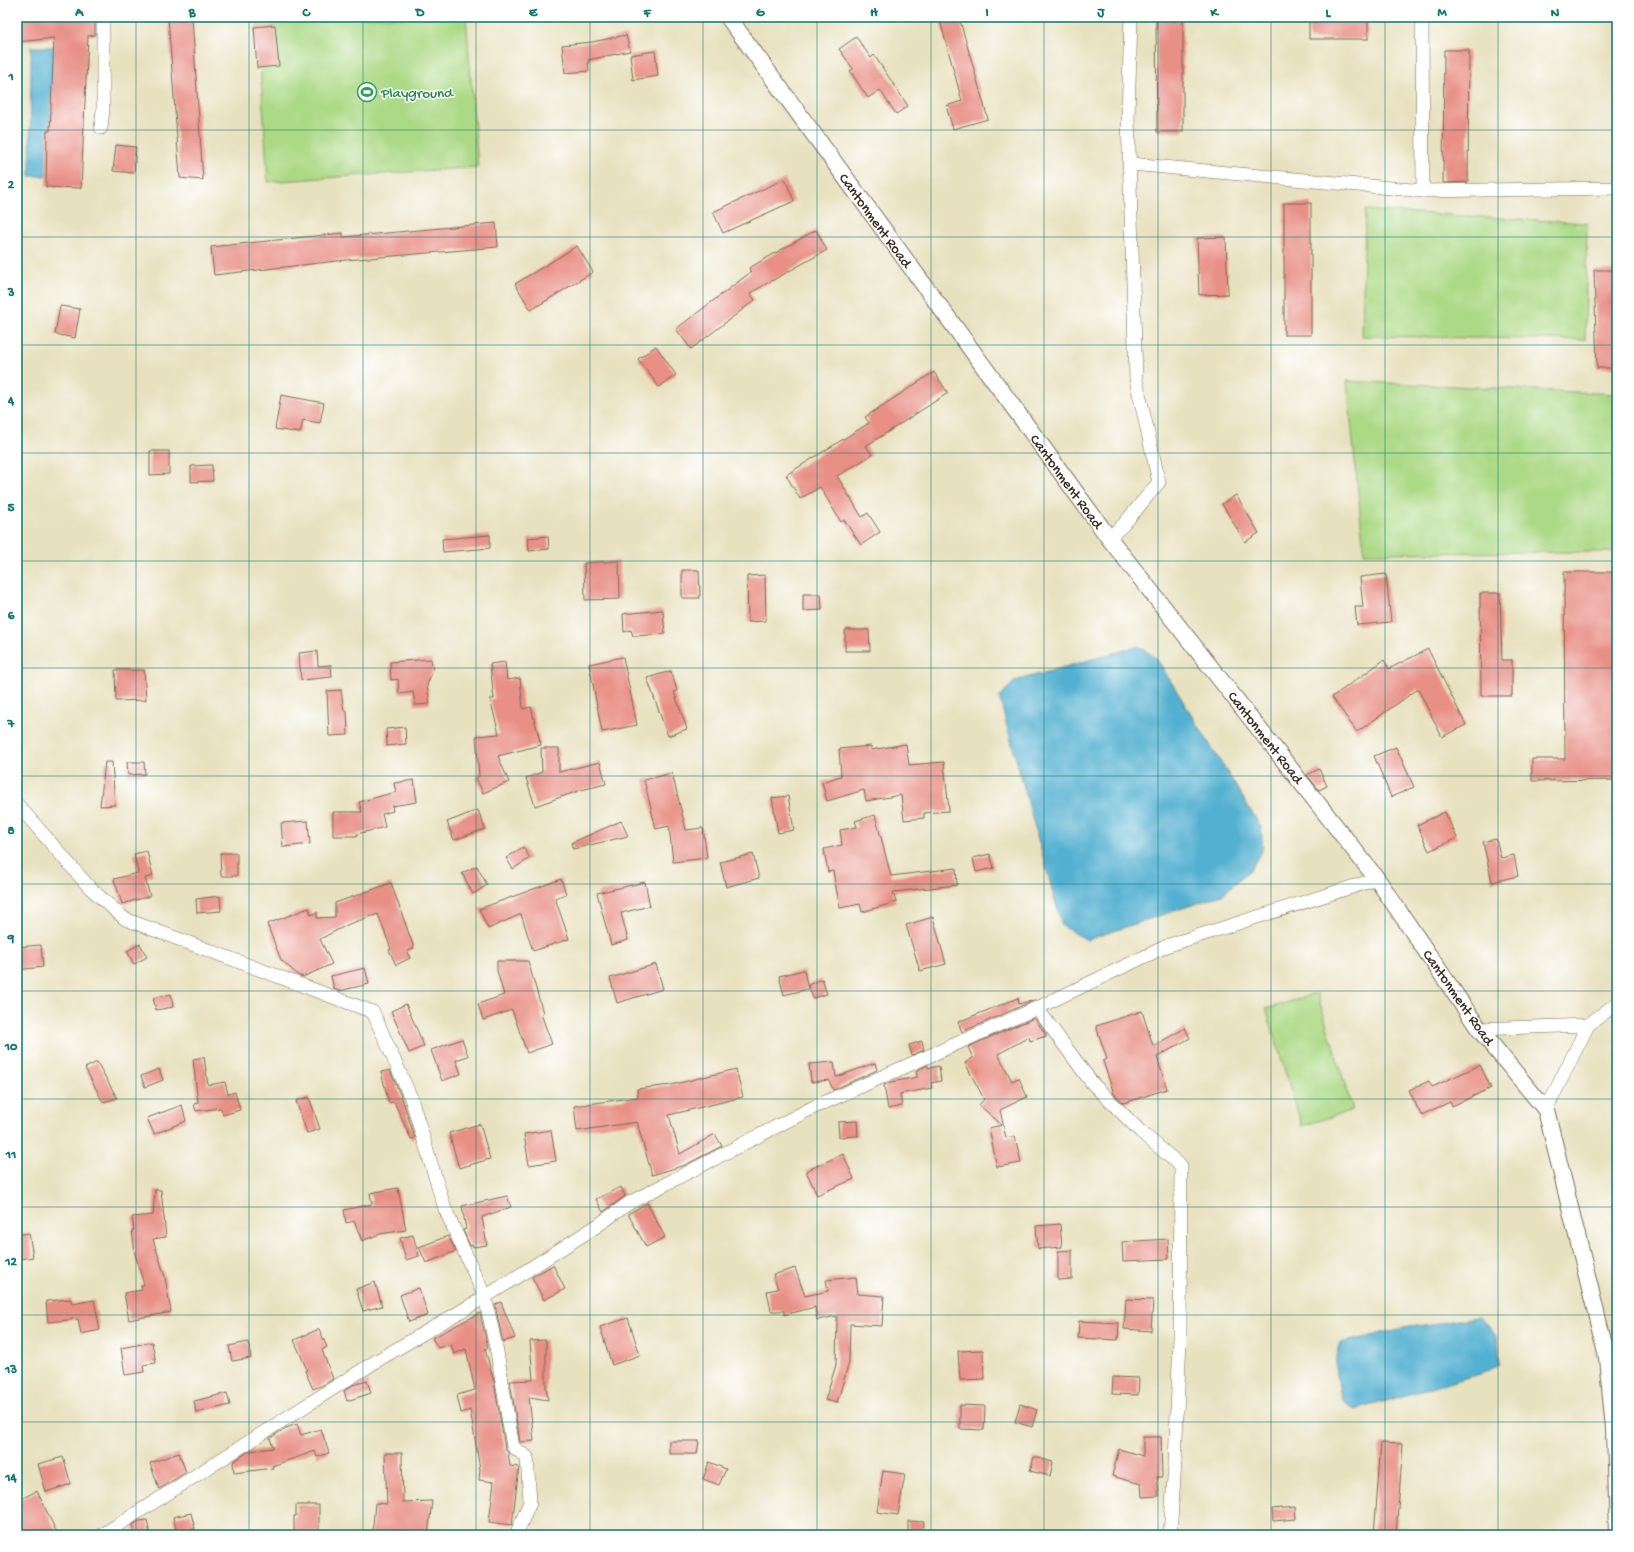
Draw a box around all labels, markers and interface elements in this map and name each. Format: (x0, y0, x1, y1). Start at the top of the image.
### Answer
text: A (74, 6, 84, 21)
text: B (188, 6, 197, 21)
text: C (301, 6, 311, 21)
text: D (415, 6, 425, 21)
text: E (529, 6, 538, 21)
text: F (643, 6, 652, 21)
text: G (756, 6, 765, 21)
text: H (870, 6, 878, 21)
text: I (985, 6, 989, 21)
text: J (1097, 6, 1106, 21)
text: K (1209, 6, 1219, 21)
text: L (1326, 6, 1332, 21)
text: M (1437, 6, 1447, 21)
text: N (1551, 6, 1560, 21)
text: 1 (7, 70, 14, 85)
sports icon: Playground (356, 81, 378, 103)
place label: Playground (380, 85, 454, 103)
street label: Cantonment Road (834, 170, 915, 273)
text: 2 (8, 178, 15, 193)
text: 3 (7, 286, 15, 301)
text: 4 (7, 394, 15, 409)
street label: Cantonment Road (1025, 431, 1106, 534)
text: 5 (8, 501, 15, 516)
text: 6 (8, 609, 15, 624)
street label: Cantonment Road (1223, 688, 1307, 789)
text: 7 (7, 717, 16, 732)
text: 8 (7, 824, 15, 839)
text: 9 (7, 932, 15, 947)
street label: Cantonment Road (1418, 947, 1498, 1050)
text: 10 (4, 1040, 18, 1055)
text: 11 (5, 1148, 16, 1163)
text: 12 (4, 1255, 17, 1270)
text: 13 (4, 1363, 17, 1378)
text: 14 (4, 1471, 18, 1486)

